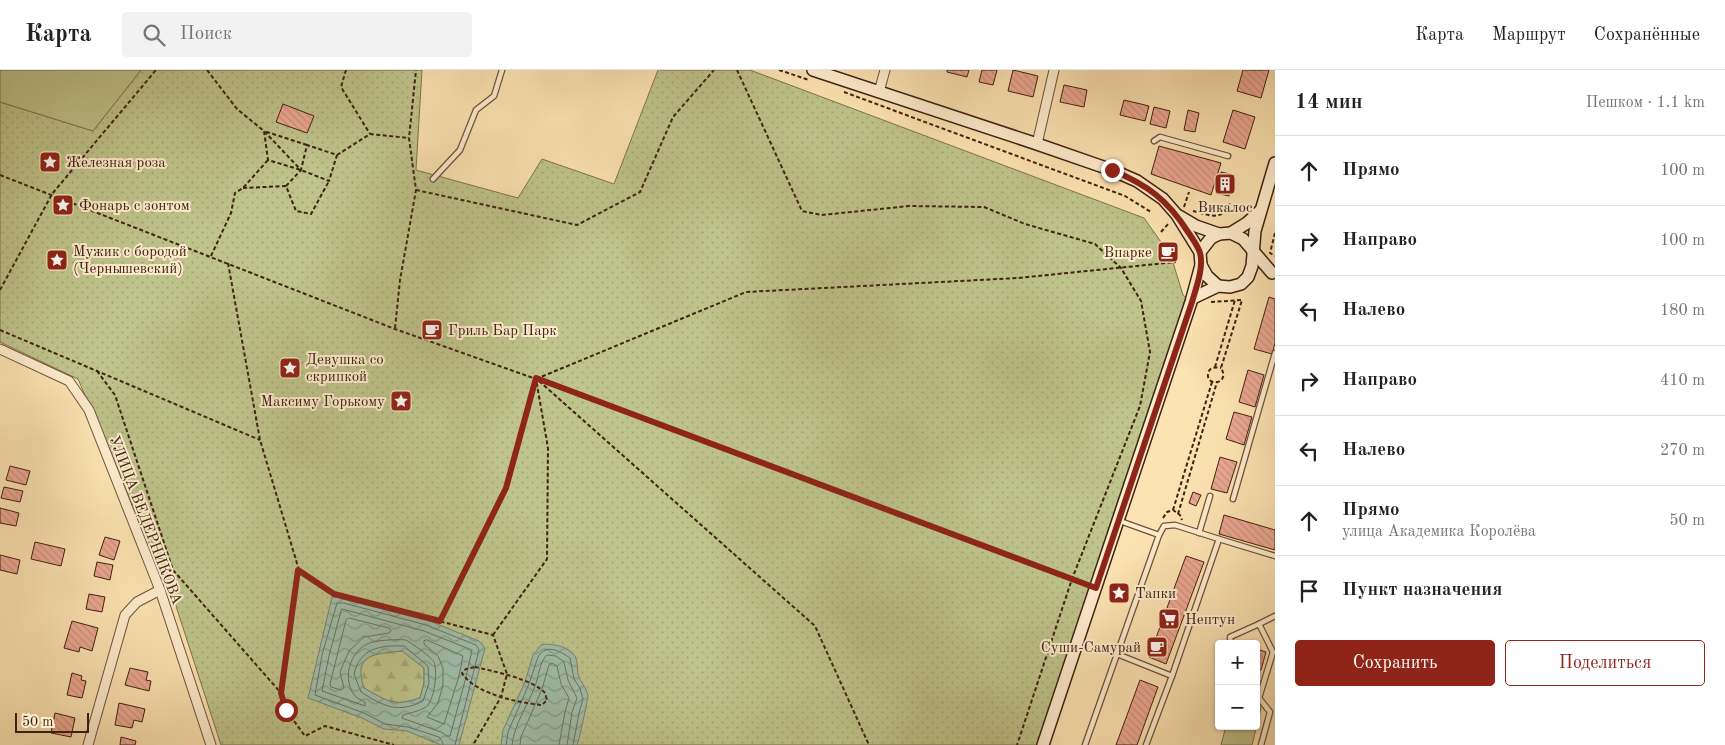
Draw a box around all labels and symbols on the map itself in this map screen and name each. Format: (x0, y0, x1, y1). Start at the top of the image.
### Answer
place icon: Железная роза (38, 150, 62, 174)
place label: Железная роза (66, 156, 166, 171)
route end (1101, 159, 1124, 182)
building icon: Викалос (1213, 172, 1237, 196)
place icon: Фонарь с зонтом (51, 193, 75, 217)
place label: Фонарь с зонтом (79, 199, 190, 214)
place label: Викалос (1198, 201, 1253, 216)
cafe icon: Впарке (1156, 240, 1180, 264)
place label: Мужик с бородой (Чернышевский) (73, 245, 187, 277)
place label: Впарке (1104, 246, 1152, 261)
place icon: Мужик с бородой (Чернышевский) (45, 248, 69, 272)
cafe icon: Гриль Бар Парк (420, 318, 444, 342)
place label: Гриль Бар Парк (448, 324, 557, 339)
place label: Девушка со скрипкой (306, 353, 384, 385)
place icon: Девушка со скрипкой (278, 356, 302, 380)
place icon: Максиму Горькому (389, 389, 413, 413)
place label: Максиму Горькому (260, 395, 385, 410)
street label: УЛИЦА ВЕДЕРНИКОВА (105, 434, 184, 608)
place icon: Тапки (1107, 581, 1131, 605)
place label: Тапки (1135, 587, 1176, 602)
supermarket icon: Нептун (1157, 607, 1181, 631)
place label: Нептун (1185, 613, 1235, 628)
cafe icon: Суши-Самурай (1145, 635, 1169, 659)
place label: Суши-Самурай (1041, 641, 1141, 656)
route start (275, 699, 298, 722)
scale bar (15, 710, 89, 733)

